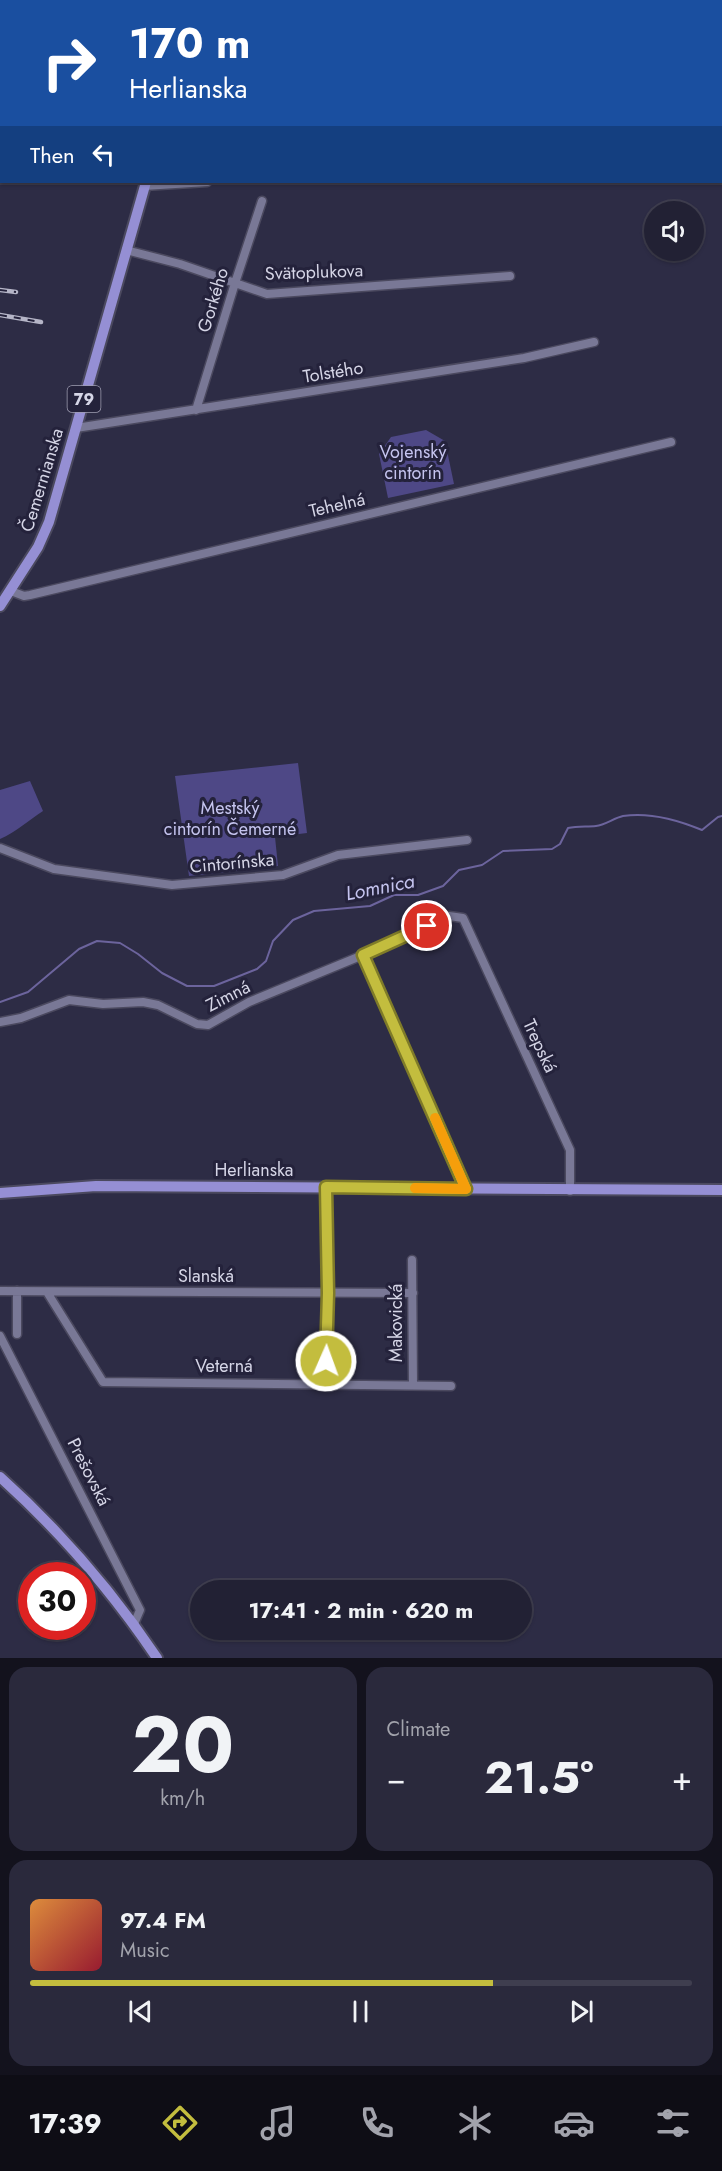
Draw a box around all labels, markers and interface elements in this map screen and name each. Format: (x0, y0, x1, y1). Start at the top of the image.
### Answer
text: 170 m (129, 13, 251, 74)
icon: right (30, 24, 108, 102)
text: Herlianska (129, 69, 248, 108)
icon: left (87, 138, 120, 171)
text: Then (30, 139, 75, 171)
map controls (644, 201, 704, 261)
button: sound (644, 201, 704, 261)
street label: Svätoplukova (264, 257, 364, 287)
street label: Gorkého (191, 264, 235, 335)
street label: Tolstého (301, 354, 365, 390)
road number: 79 (68, 386, 100, 412)
street label: Čemernianska (14, 425, 70, 535)
park label: Vojenský cintorín (380, 439, 447, 486)
street label: Tehelná (306, 486, 368, 524)
park label: Mestský cintorín Čemerné (164, 795, 296, 842)
street label: Cintorínska (189, 846, 275, 880)
water label: Lomnica (343, 867, 417, 908)
pin (401, 900, 452, 951)
icon: arrive (410, 909, 443, 942)
street label: Zimná (201, 974, 255, 1018)
street label: Trepská (516, 1015, 564, 1077)
street label: Herlianska (214, 1157, 294, 1183)
street label: Slanská (178, 1263, 234, 1289)
street label: Makovická (383, 1284, 409, 1362)
position arrow (294, 1329, 358, 1393)
street label: Veterná (195, 1353, 253, 1379)
street label: Prešovská (61, 1433, 117, 1511)
speed limit sign: 30 (18, 1562, 96, 1640)
text: 17:41 · 2 min · 620 m (249, 1594, 473, 1626)
text: 20 (131, 1689, 234, 1801)
text: Climate (387, 1715, 450, 1744)
text: 21.5° (484, 1745, 594, 1810)
text: − (387, 1755, 406, 1802)
text: + (672, 1755, 692, 1802)
text: km/h (160, 1784, 205, 1813)
text: 97.4 FM (120, 1904, 206, 1936)
text: Music (120, 1936, 170, 1965)
icon: previous (124, 1995, 157, 2028)
icon: pause (344, 1995, 377, 2028)
icon: next (565, 1995, 598, 2028)
icon: directions (159, 2102, 201, 2144)
icon: music (257, 2102, 299, 2144)
icon: phone (356, 2102, 398, 2144)
icon: climate (454, 2102, 496, 2144)
icon: car (553, 2102, 595, 2144)
icon: filters (652, 2102, 694, 2144)
text: 17:39 (28, 2104, 102, 2143)

